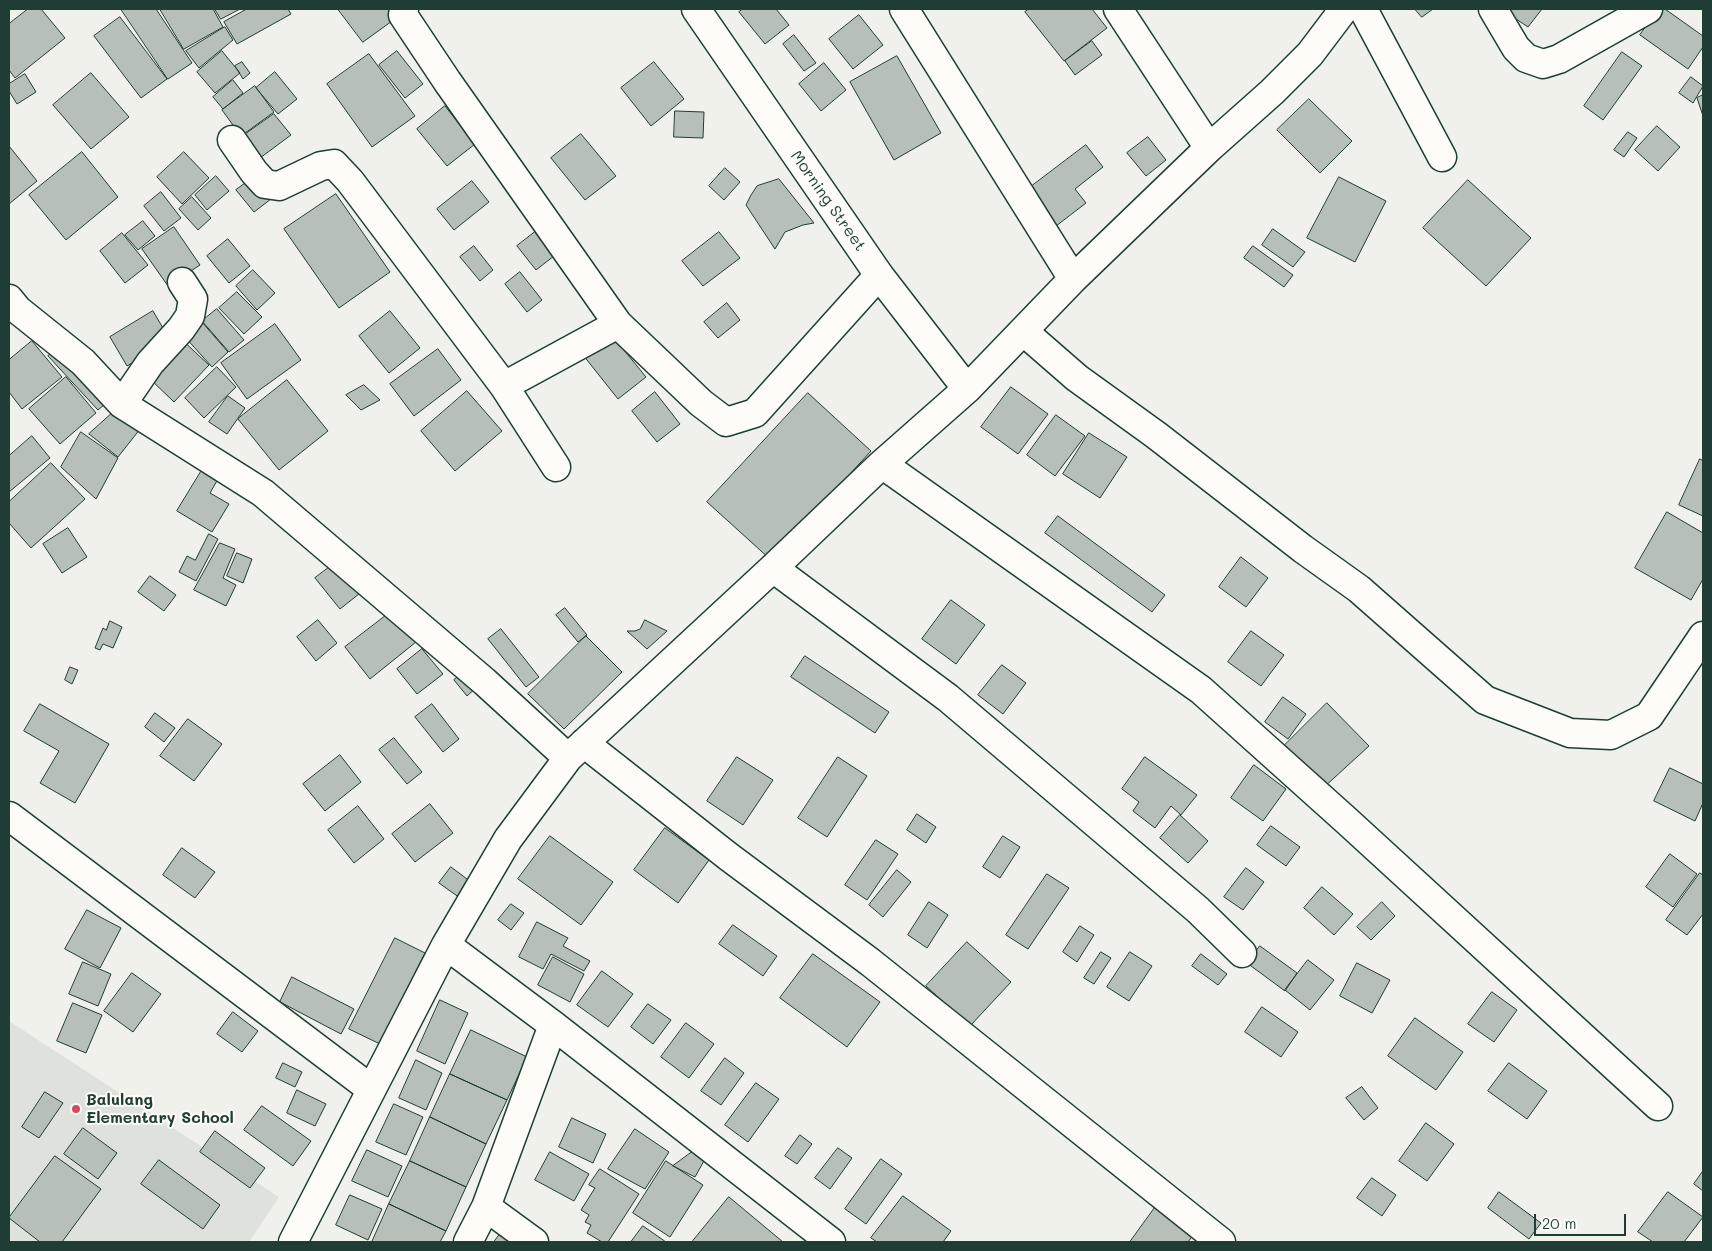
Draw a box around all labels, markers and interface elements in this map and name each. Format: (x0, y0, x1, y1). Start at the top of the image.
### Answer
street label: Morning Street (786, 147, 870, 255)
place label: Balulang Elementary School (86, 1090, 234, 1128)
marker: Balulang Elementary School (70, 1103, 82, 1115)
scale bar (1537, 1204, 1630, 1236)
text: 20 m (1542, 1213, 1576, 1233)

